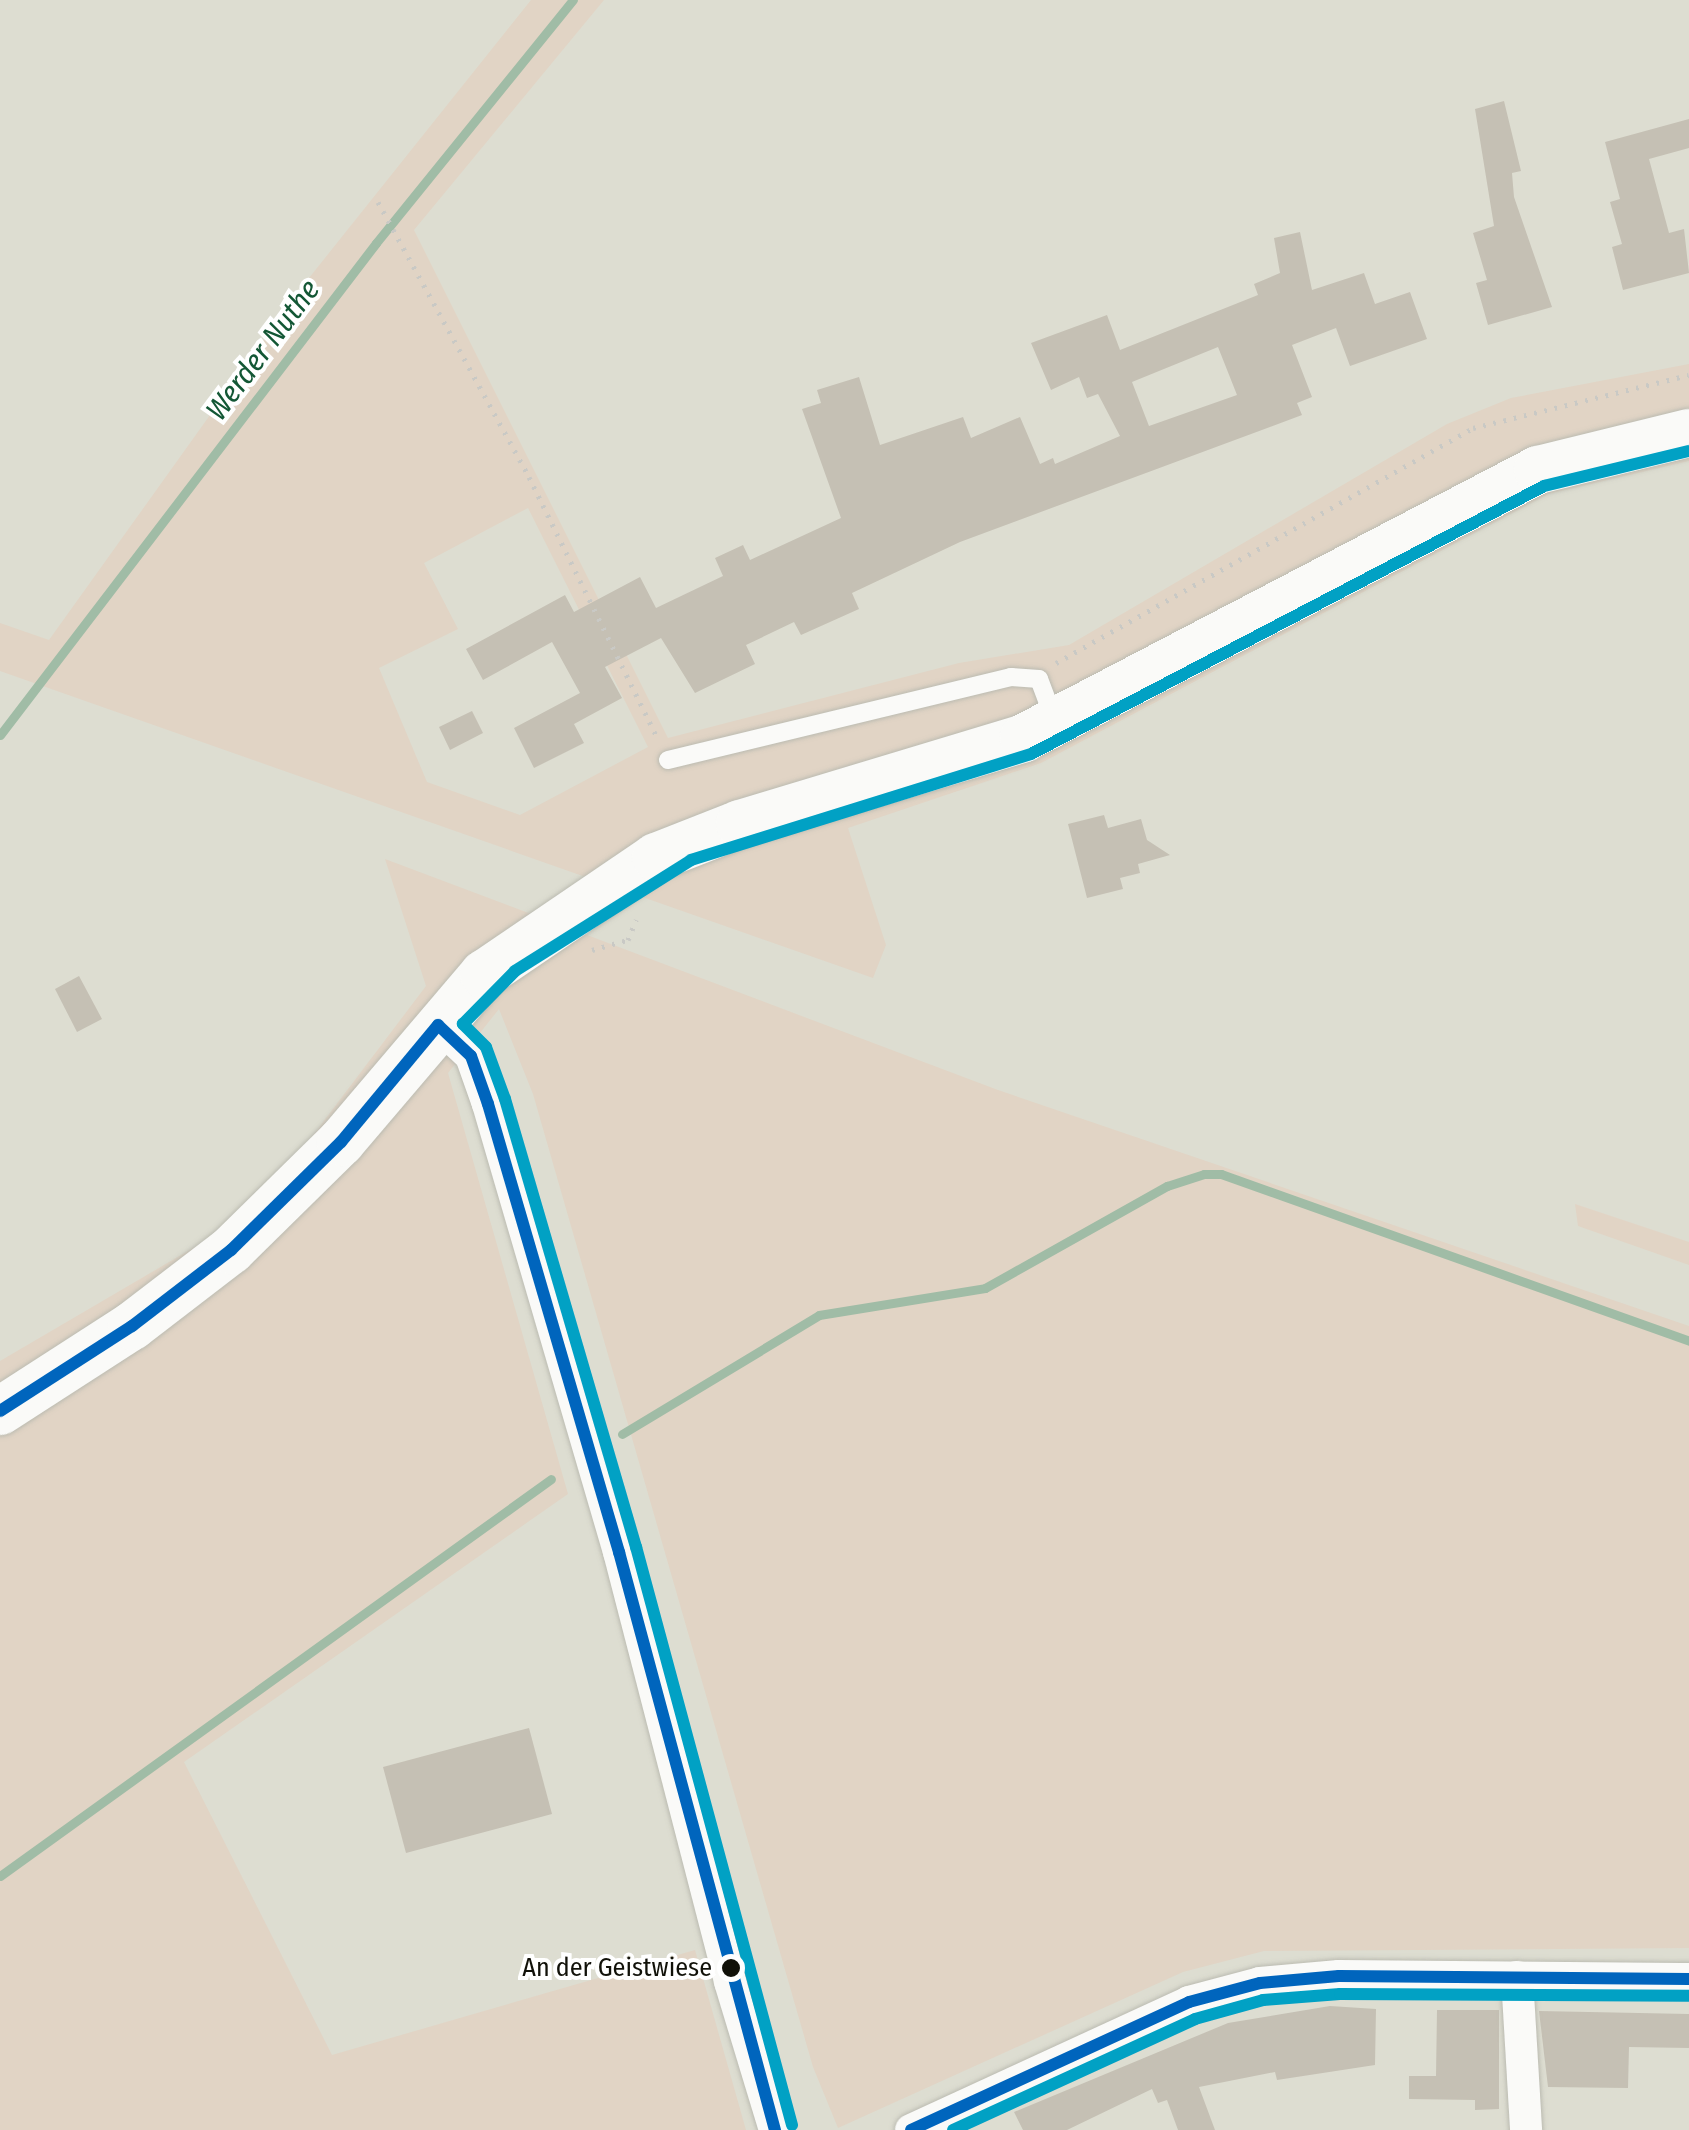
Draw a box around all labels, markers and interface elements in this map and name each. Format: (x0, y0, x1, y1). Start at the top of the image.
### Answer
water label: Werder Nuthe (198, 273, 328, 427)
place label: An der Geistwiese (522, 1952, 712, 1984)
marker: An der Geistwiese (721, 1958, 741, 1978)

